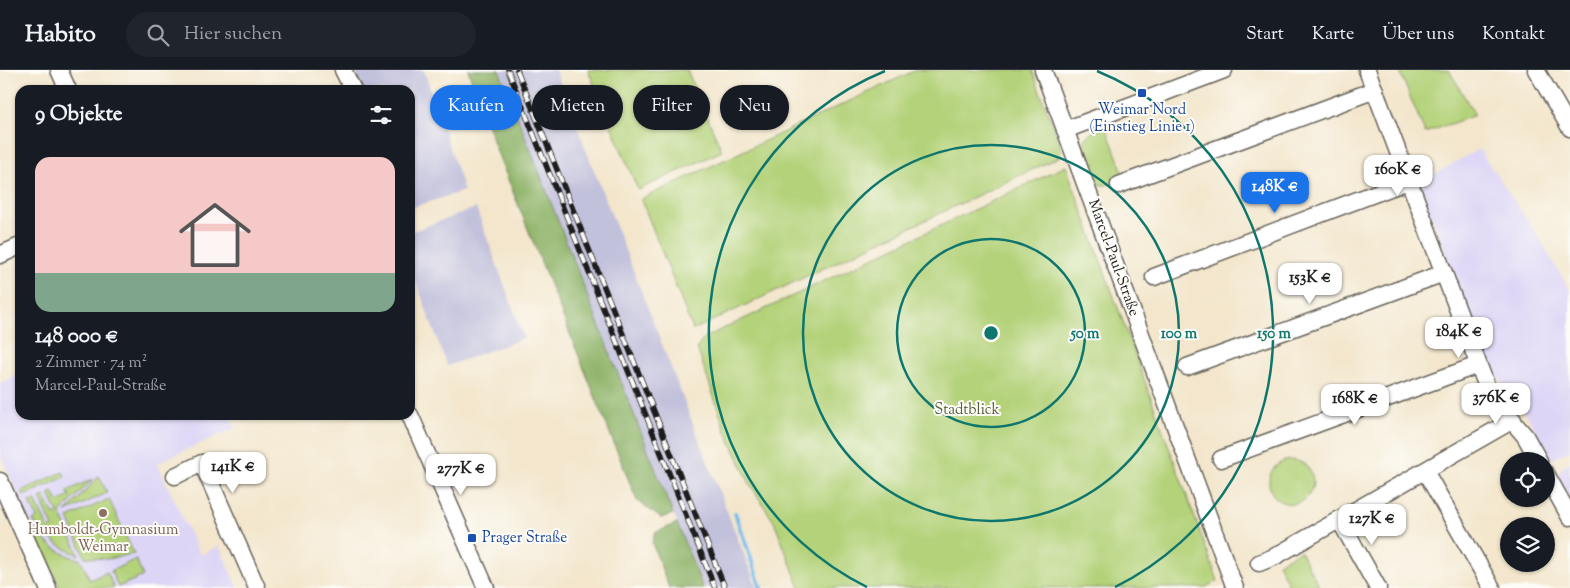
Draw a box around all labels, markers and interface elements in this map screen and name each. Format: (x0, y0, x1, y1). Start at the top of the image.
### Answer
search box (126, 12, 476, 57)
text: Habito (25, 18, 96, 52)
icon: search (144, 21, 172, 49)
text: Hier suchen (184, 21, 282, 48)
text: Start (1246, 22, 1284, 48)
text: Karte (1312, 22, 1354, 48)
text: Über uns (1382, 22, 1454, 48)
text: Kontakt (1482, 22, 1545, 48)
chip: Kaufen (430, 85, 522, 130)
chip: Mieten (532, 85, 623, 130)
chip: Filter (633, 85, 710, 130)
chip: Neu (720, 85, 789, 130)
marker: Weimar Nord (Einstieg Linie 1) (1136, 87, 1148, 99)
text: 9 Objekte (35, 100, 123, 130)
place label: Weimar Nord (Einstieg Linie 1) (1089, 100, 1195, 138)
icon: filters (367, 101, 395, 129)
pin: 160K € (1357, 154, 1439, 197)
text: 160K € (1375, 159, 1421, 182)
pin: 148K € (1234, 172, 1316, 214)
text: 148K € (1252, 176, 1298, 199)
icon: home (170, 190, 260, 280)
street label: Marcel-Paul-Straße (1082, 197, 1144, 319)
pin: 153K € (1269, 262, 1351, 305)
text: 153K € (1289, 267, 1331, 290)
pin: 184K € (1418, 316, 1500, 359)
text: 184K € (1436, 321, 1482, 344)
text: 148 000 € (35, 322, 118, 352)
centre of rings (982, 324, 1000, 342)
text: 50 m (1070, 324, 1100, 345)
text: 100 m (1161, 324, 1198, 345)
text: 150 m (1257, 324, 1291, 345)
text: 2 Zimmer · 74 m² (35, 352, 147, 375)
text: Marcel-Paul-Straße (35, 375, 166, 398)
pin: 376K € (1455, 382, 1537, 425)
pin: 168K € (1314, 384, 1396, 426)
text: 376K € (1472, 387, 1520, 410)
text: 168K € (1332, 388, 1378, 411)
park label: Stadtblick (934, 400, 1000, 421)
pin: 141K € (192, 452, 274, 494)
map controls (1500, 452, 1555, 572)
button: locate (1500, 452, 1555, 507)
pin: 277K € (420, 454, 502, 496)
text: 141K € (211, 456, 255, 479)
text: 277K € (437, 458, 485, 481)
pin: 127K € (1331, 504, 1413, 546)
marker: Humboldt-Gymnasium Weimar (97, 507, 109, 519)
text: 127K € (1349, 508, 1395, 531)
button: layers (1500, 517, 1555, 572)
place label: Humboldt-Gymnasium Weimar (28, 520, 179, 558)
place label: Prager Straße (482, 528, 567, 549)
marker: Prager Straße (466, 532, 478, 544)

